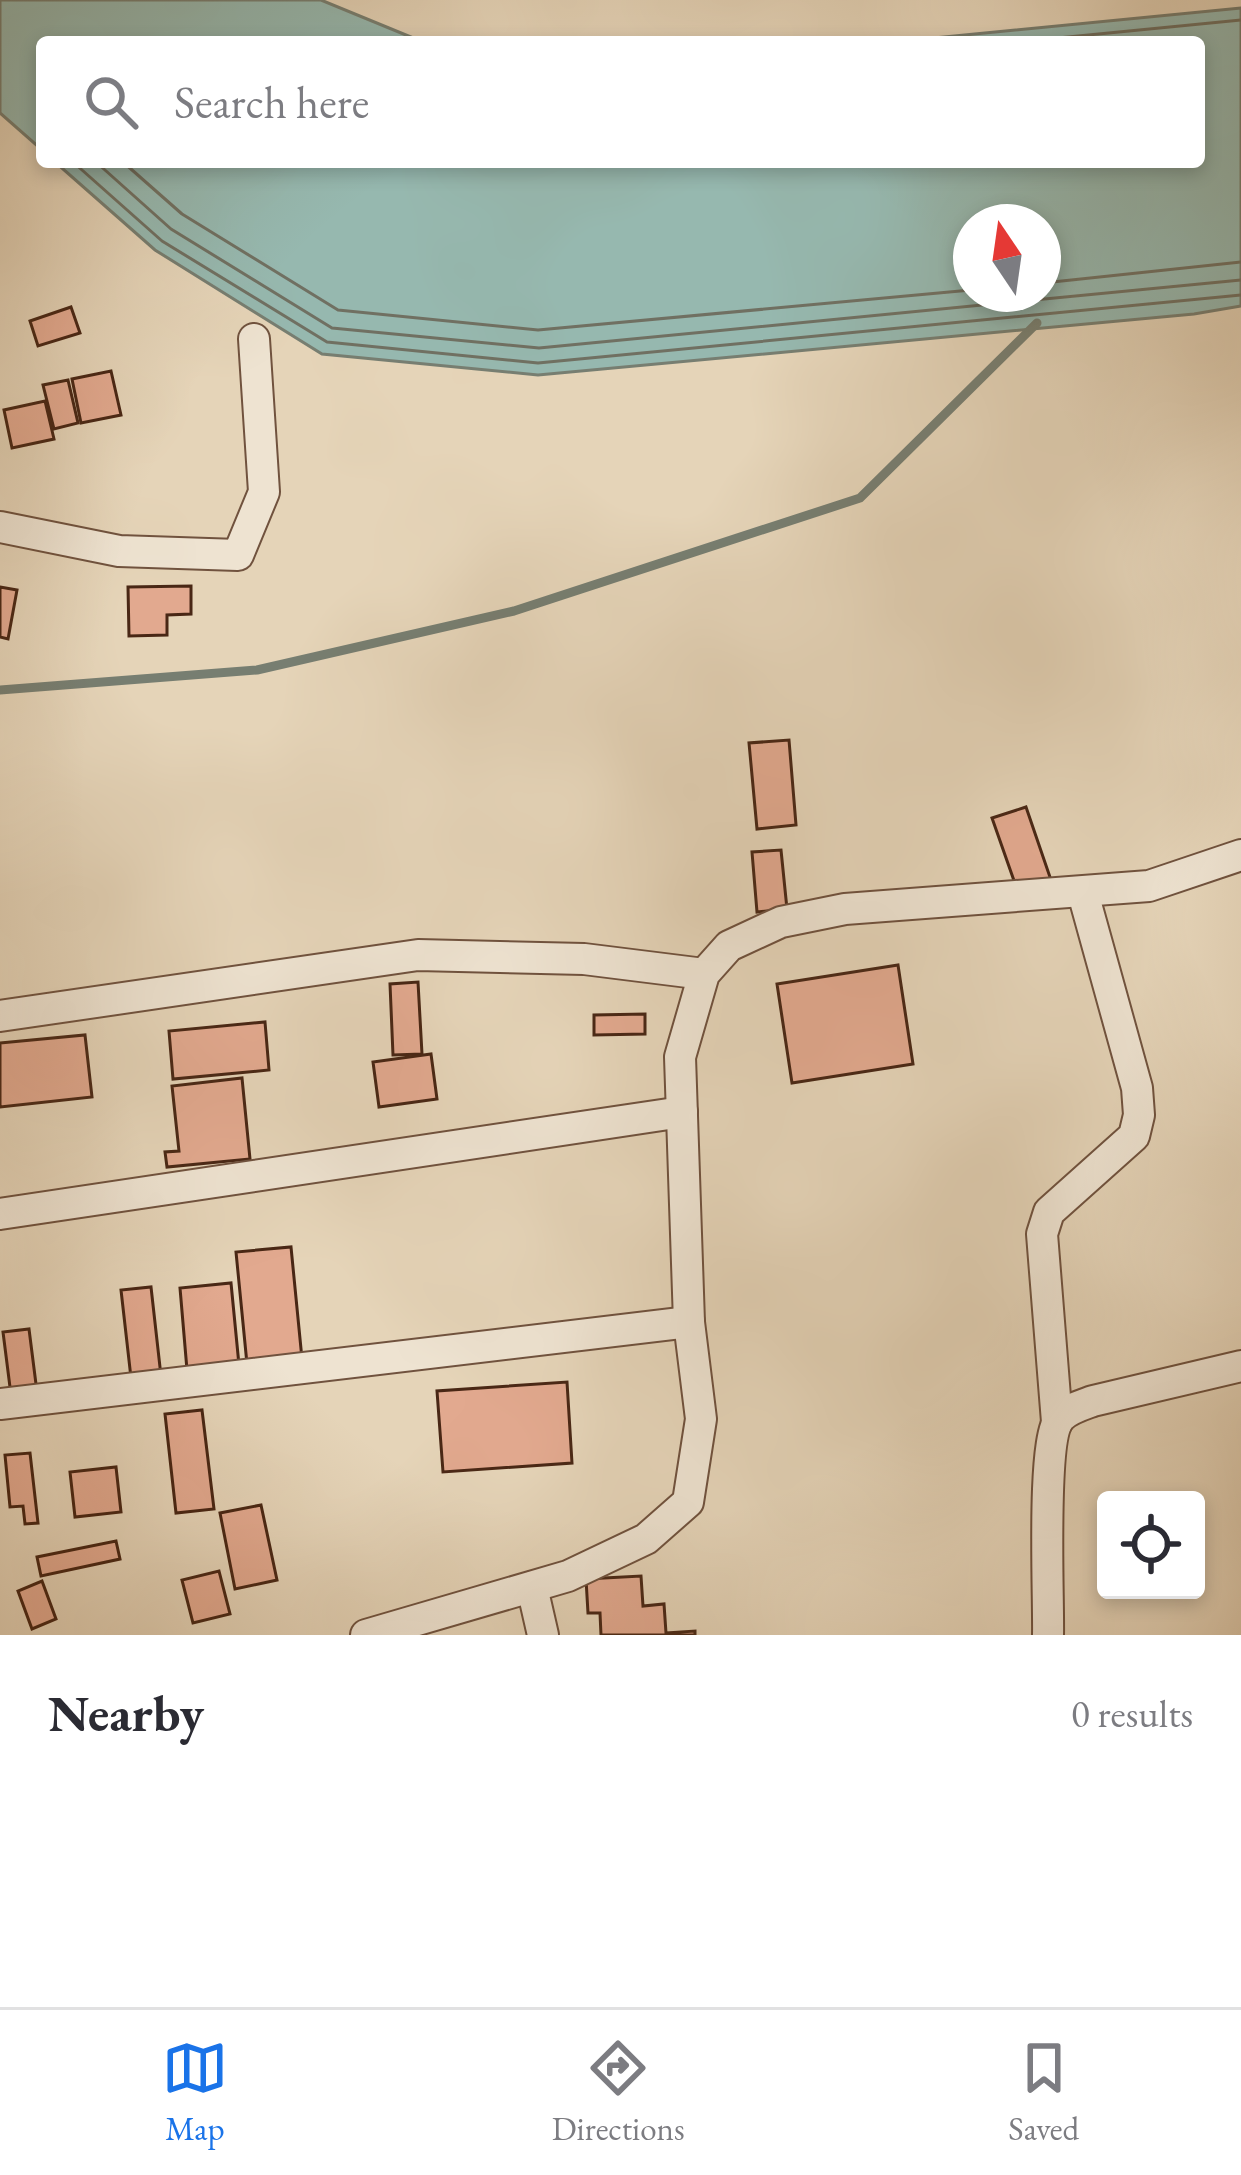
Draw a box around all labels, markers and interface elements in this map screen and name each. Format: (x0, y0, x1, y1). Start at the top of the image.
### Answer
search box (36, 36, 1205, 168)
icon: search (78, 69, 144, 135)
text: Search here (174, 73, 369, 131)
north arrow (953, 204, 1061, 312)
map controls (1097, 1491, 1205, 1599)
button: locate (1097, 1491, 1205, 1599)
text: Nearby (48, 1680, 204, 1746)
text: 0 results (1071, 1688, 1193, 1739)
tab: Map (162, 2035, 228, 2150)
tab: Directions (552, 2035, 685, 2150)
tab: Saved (1008, 2035, 1079, 2150)

